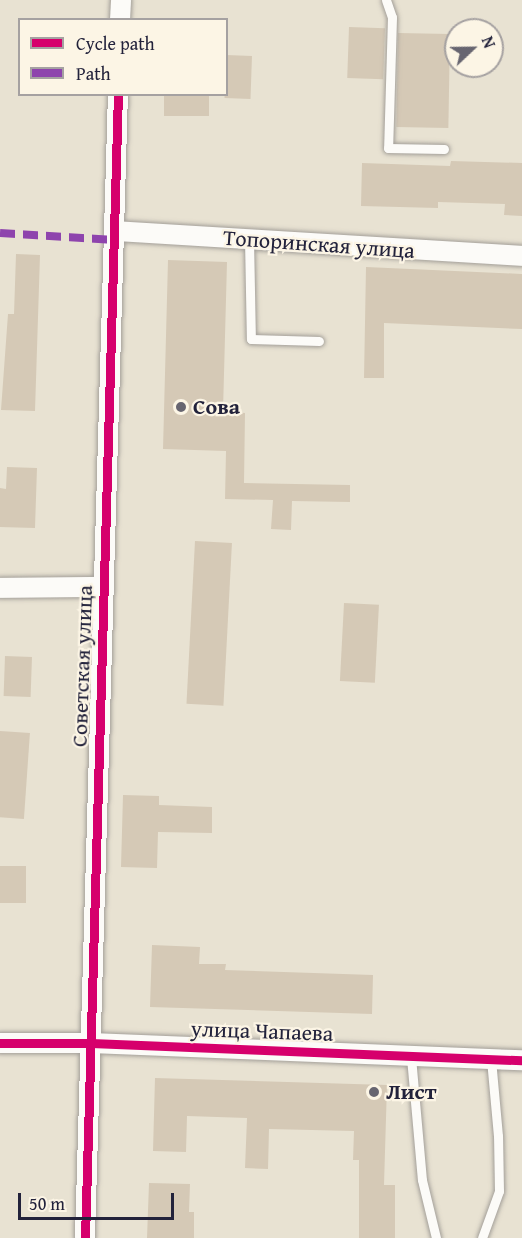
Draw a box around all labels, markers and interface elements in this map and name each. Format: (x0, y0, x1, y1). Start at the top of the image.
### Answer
legend (18, 18, 228, 96)
north arrow (444, 18, 504, 78)
text: Cycle path (76, 30, 155, 57)
text: N (476, 33, 502, 51)
text: Path (76, 60, 111, 87)
street label: Топоринская улица (222, 224, 416, 264)
place label: Сова (193, 394, 240, 420)
marker: Сова (174, 400, 188, 414)
street label: Советская улица (66, 585, 98, 747)
street label: улица Чапаева (190, 1015, 334, 1047)
place label: Лист (386, 1079, 436, 1105)
marker: Лист (367, 1085, 381, 1099)
scale bar (21, 1181, 177, 1219)
text: 50 m (29, 1190, 65, 1217)

